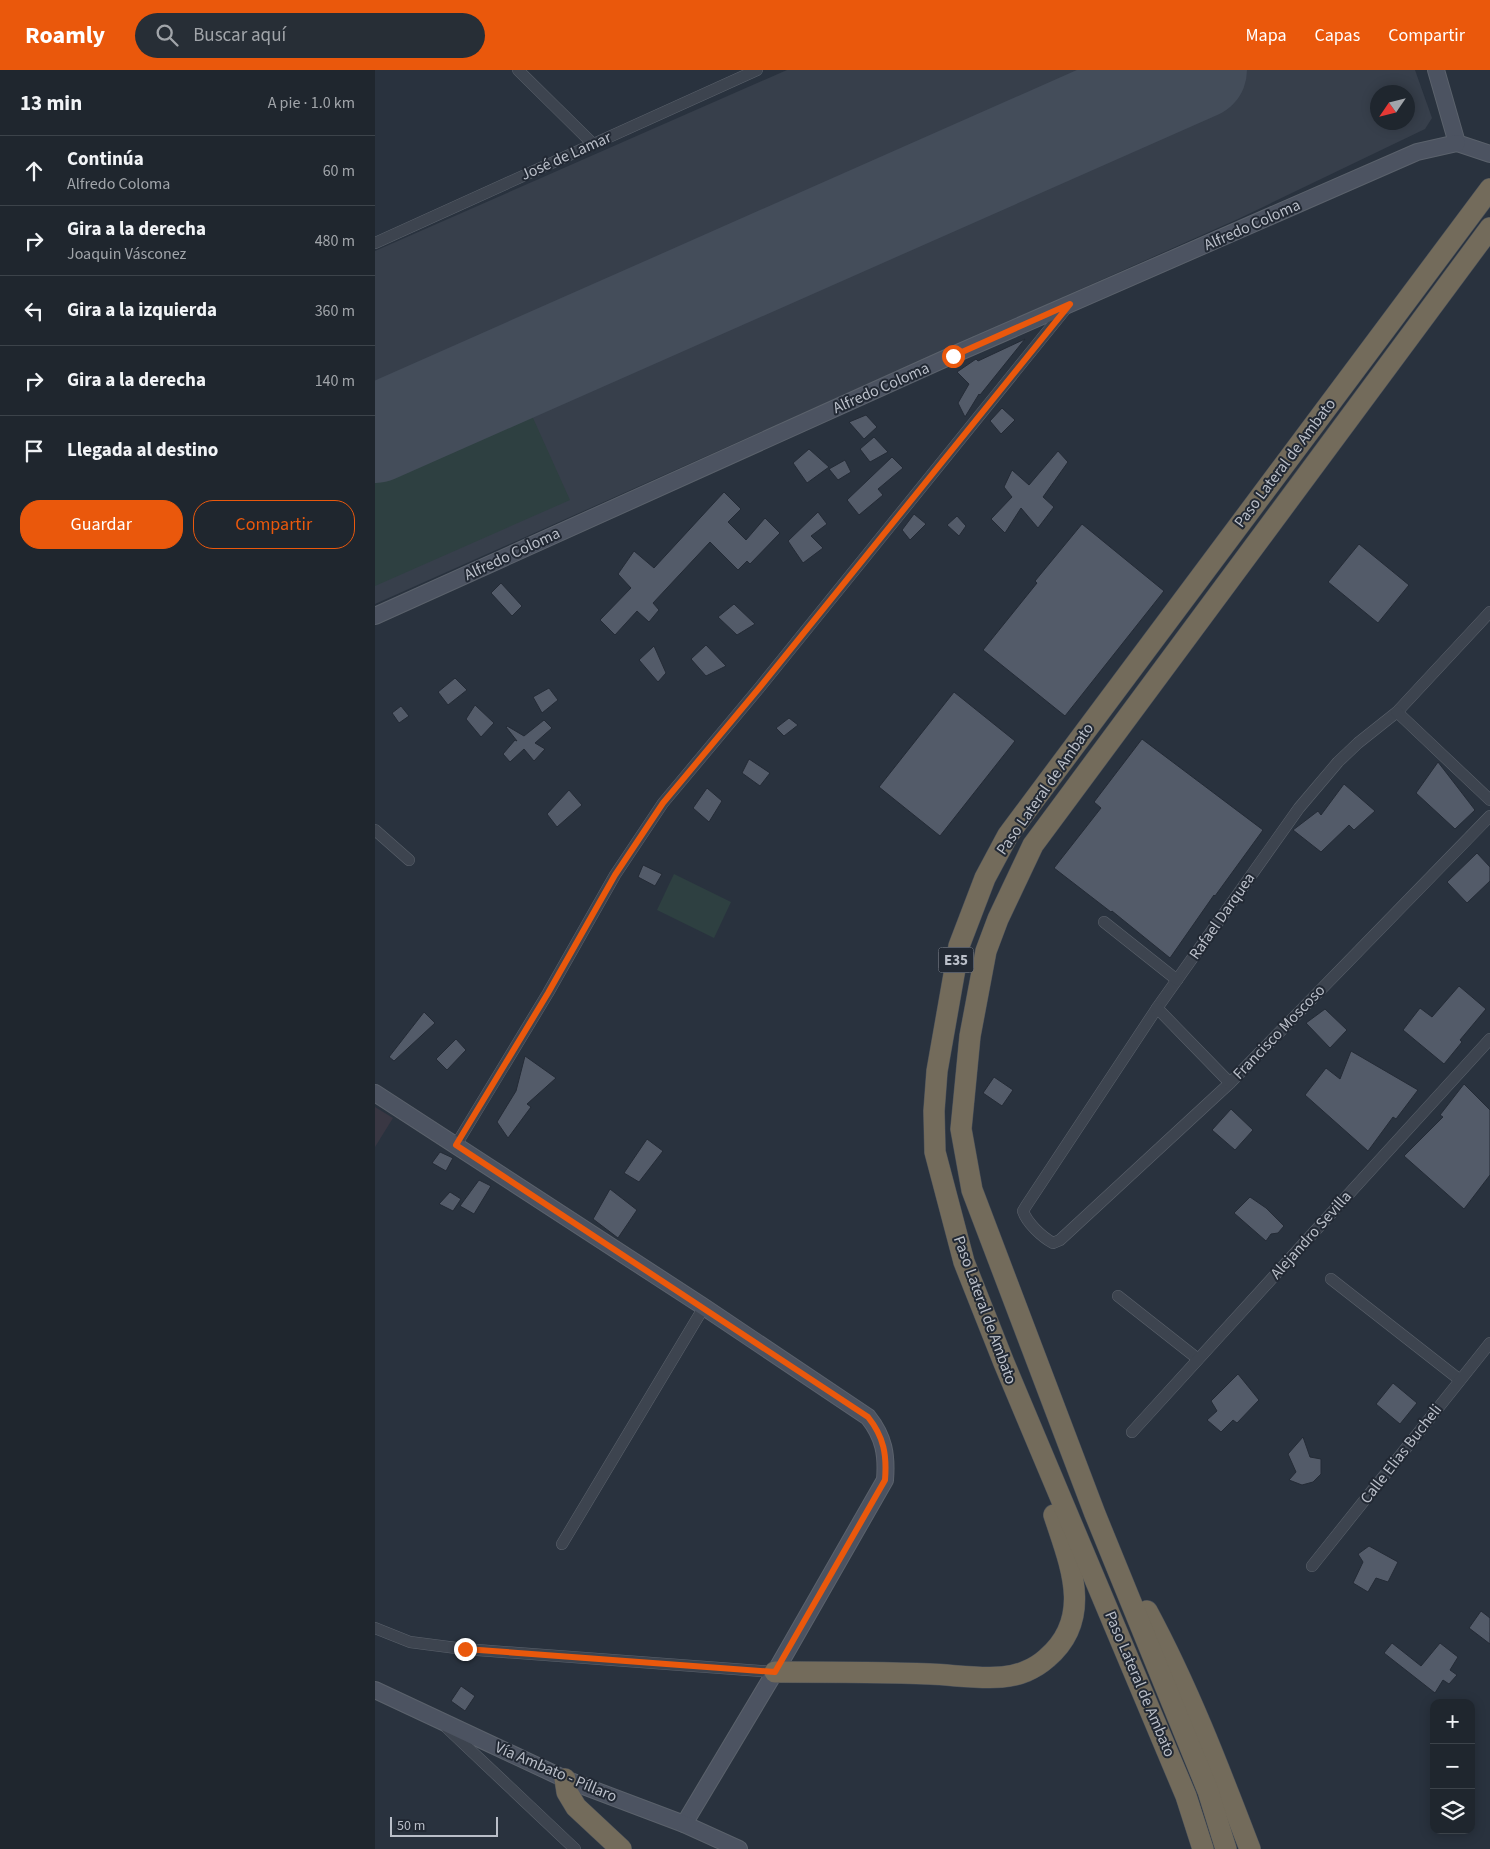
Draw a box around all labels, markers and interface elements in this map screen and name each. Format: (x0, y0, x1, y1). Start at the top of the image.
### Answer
search box (135, 13, 485, 58)
text: Roamly (25, 18, 105, 53)
icon: search (153, 21, 181, 49)
text: Buscar aquí (193, 22, 286, 49)
text: Mapa (1246, 23, 1287, 48)
text: Capas (1315, 23, 1360, 48)
text: Compartir (1388, 23, 1465, 48)
north arrow (1370, 85, 1415, 130)
text: 13 min (20, 88, 82, 118)
text: A pie · 1.0 km (268, 92, 355, 114)
street label: José de Lamar (517, 126, 615, 186)
text: Continúa (67, 146, 144, 173)
icon: ahead (20, 157, 48, 185)
text: 60 m (323, 160, 355, 182)
text: Alfredo Coloma (67, 173, 170, 195)
street label: Alfredo Coloma (1200, 194, 1304, 256)
text: Gira a la derecha (67, 216, 206, 243)
icon: right (20, 227, 48, 255)
text: 480 m (315, 230, 355, 252)
text: Joaquin Vásconez (67, 243, 186, 265)
icon: left (20, 297, 48, 325)
text: Gira a la izquierda (67, 297, 217, 324)
text: 360 m (315, 300, 355, 322)
route start (942, 345, 965, 368)
street label: Alfredo Coloma (829, 357, 933, 419)
icon: right (20, 367, 48, 395)
text: Gira a la derecha (67, 367, 206, 394)
text: 140 m (315, 370, 355, 392)
street label: Paso Lateral de Ambato (1229, 394, 1341, 532)
icon: arrive (20, 437, 48, 465)
text: Llegada al destino (67, 437, 218, 464)
button: Guardar (20, 500, 183, 549)
button: Compartir (193, 500, 355, 549)
street label: Alfredo Coloma (460, 522, 564, 586)
street label: Paso Lateral de Ambato (991, 719, 1099, 859)
street label: Rafael Darquea (1184, 868, 1260, 964)
road number: E35 (939, 948, 973, 972)
street label: Francisco Moscoso (1228, 980, 1330, 1084)
street label: Alejandro Sevilla (1265, 1186, 1357, 1284)
street label: Paso Lateral de Ambato (948, 1233, 1022, 1387)
street label: Calle Elias Bucheli (1355, 1400, 1447, 1508)
street label: Paso Lateral de Ambato (1099, 1608, 1181, 1760)
route end (454, 1638, 477, 1661)
map controls (1430, 1699, 1475, 1834)
button: + (1430, 1699, 1475, 1744)
street label: Vía Ambato - Píllaro (492, 1736, 620, 1808)
button: − (1430, 1744, 1475, 1789)
button: layers (1430, 1789, 1475, 1834)
scale bar (390, 1814, 497, 1837)
text: 50 m (397, 1816, 425, 1836)

